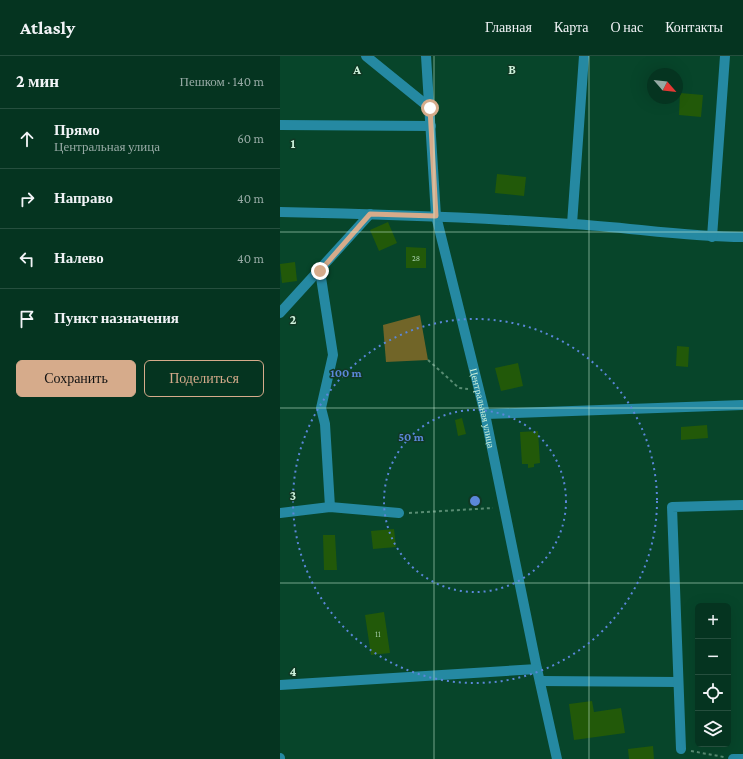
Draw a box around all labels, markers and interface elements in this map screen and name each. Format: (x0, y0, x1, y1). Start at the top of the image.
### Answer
text: Atlasly (20, 17, 75, 38)
text: Главная (485, 19, 532, 35)
text: Карта (554, 19, 589, 35)
text: О нас (611, 19, 643, 35)
text: Контакты (665, 19, 723, 35)
text: A (352, 62, 361, 77)
text: B (508, 62, 516, 77)
north arrow (647, 68, 683, 104)
text: 2 мин (16, 72, 59, 91)
text: Пешком · 140 m (180, 74, 264, 89)
route start (421, 99, 439, 117)
text: Прямо (54, 122, 100, 138)
icon: ahead (16, 128, 38, 150)
text: 60 m (237, 131, 264, 146)
text: 1 (291, 136, 296, 151)
text: Центральная улица (54, 139, 160, 154)
icon: right (16, 188, 38, 210)
text: Направо (54, 190, 113, 206)
text: 40 m (237, 191, 264, 206)
icon: left (16, 248, 38, 270)
text: Налево (54, 250, 104, 266)
text: 40 m (237, 251, 264, 266)
house number: 28 (412, 254, 420, 263)
route end (311, 262, 329, 280)
icon: arrive (16, 308, 38, 330)
text: Пункт назначения (54, 310, 179, 326)
text: 2 (290, 312, 297, 327)
button: Сохранить (16, 360, 136, 397)
button: Поделиться (144, 360, 264, 397)
text: 100 m (330, 366, 363, 380)
street label: Центральная улица (468, 367, 497, 450)
text: 50 m (398, 430, 425, 444)
text: 3 (290, 488, 296, 503)
centre of rings (468, 494, 482, 508)
map controls (695, 603, 731, 747)
button: + (695, 603, 731, 639)
house number: 11 (375, 630, 381, 639)
button: − (695, 639, 731, 675)
text: 4 (289, 664, 297, 679)
button: locate (695, 675, 731, 711)
button: layers (695, 711, 731, 747)

